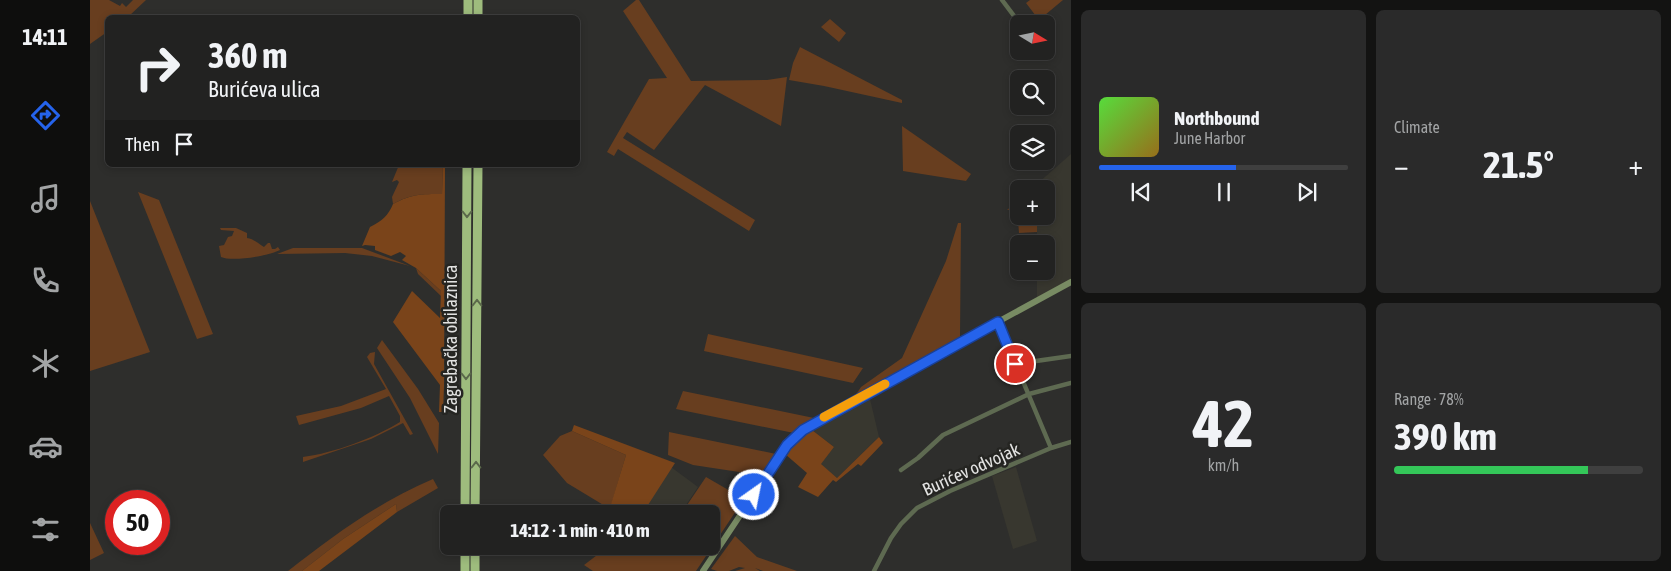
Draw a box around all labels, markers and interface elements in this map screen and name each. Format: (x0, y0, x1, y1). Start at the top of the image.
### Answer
north arrow (1010, 15, 1055, 60)
map controls (1010, 15, 1055, 280)
text: 14:11 (22, 24, 68, 50)
icon: right (125, 35, 190, 100)
text: 360 m (208, 35, 287, 75)
button: search (1010, 70, 1055, 115)
text: Burićeva ulica (208, 76, 321, 102)
icon: directions (28, 98, 63, 133)
text: Northbound (1174, 107, 1260, 129)
text: Climate (1394, 118, 1440, 136)
button: layers (1010, 125, 1055, 170)
text: June Harbor (1174, 129, 1245, 147)
icon: arrive (170, 130, 198, 158)
text: Then (125, 133, 160, 155)
text: 21.5° (1483, 143, 1554, 186)
text: − (1394, 149, 1409, 181)
text: + (1628, 149, 1643, 181)
icon: previous (1127, 178, 1155, 206)
icon: pause (1210, 178, 1238, 206)
icon: next (1293, 178, 1321, 206)
button: + (1010, 180, 1055, 225)
icon: music (28, 181, 63, 216)
one-way arrow (462, 210, 472, 218)
button: − (1010, 235, 1055, 280)
icon: phone (28, 263, 63, 298)
street label: Zagrebačka obilaznica (440, 265, 461, 413)
one-way arrow (472, 298, 482, 306)
pin (994, 343, 1036, 385)
icon: climate (28, 346, 63, 381)
icon: arrive (1001, 350, 1029, 378)
one-way arrow (461, 372, 471, 380)
text: 42 (1193, 386, 1254, 461)
text: Range · 78% (1394, 390, 1464, 408)
text: 390 km (1394, 415, 1497, 458)
icon: car (28, 429, 63, 464)
street label: Burićev odvojak (919, 438, 1023, 500)
text: km/h (1208, 456, 1239, 474)
one-way arrow (471, 461, 481, 468)
position arrow (727, 468, 779, 520)
speed limit sign: 50 (105, 490, 170, 555)
icon: filters (28, 512, 63, 547)
text: 14:12 · 1 min · 410 m (510, 519, 650, 541)

